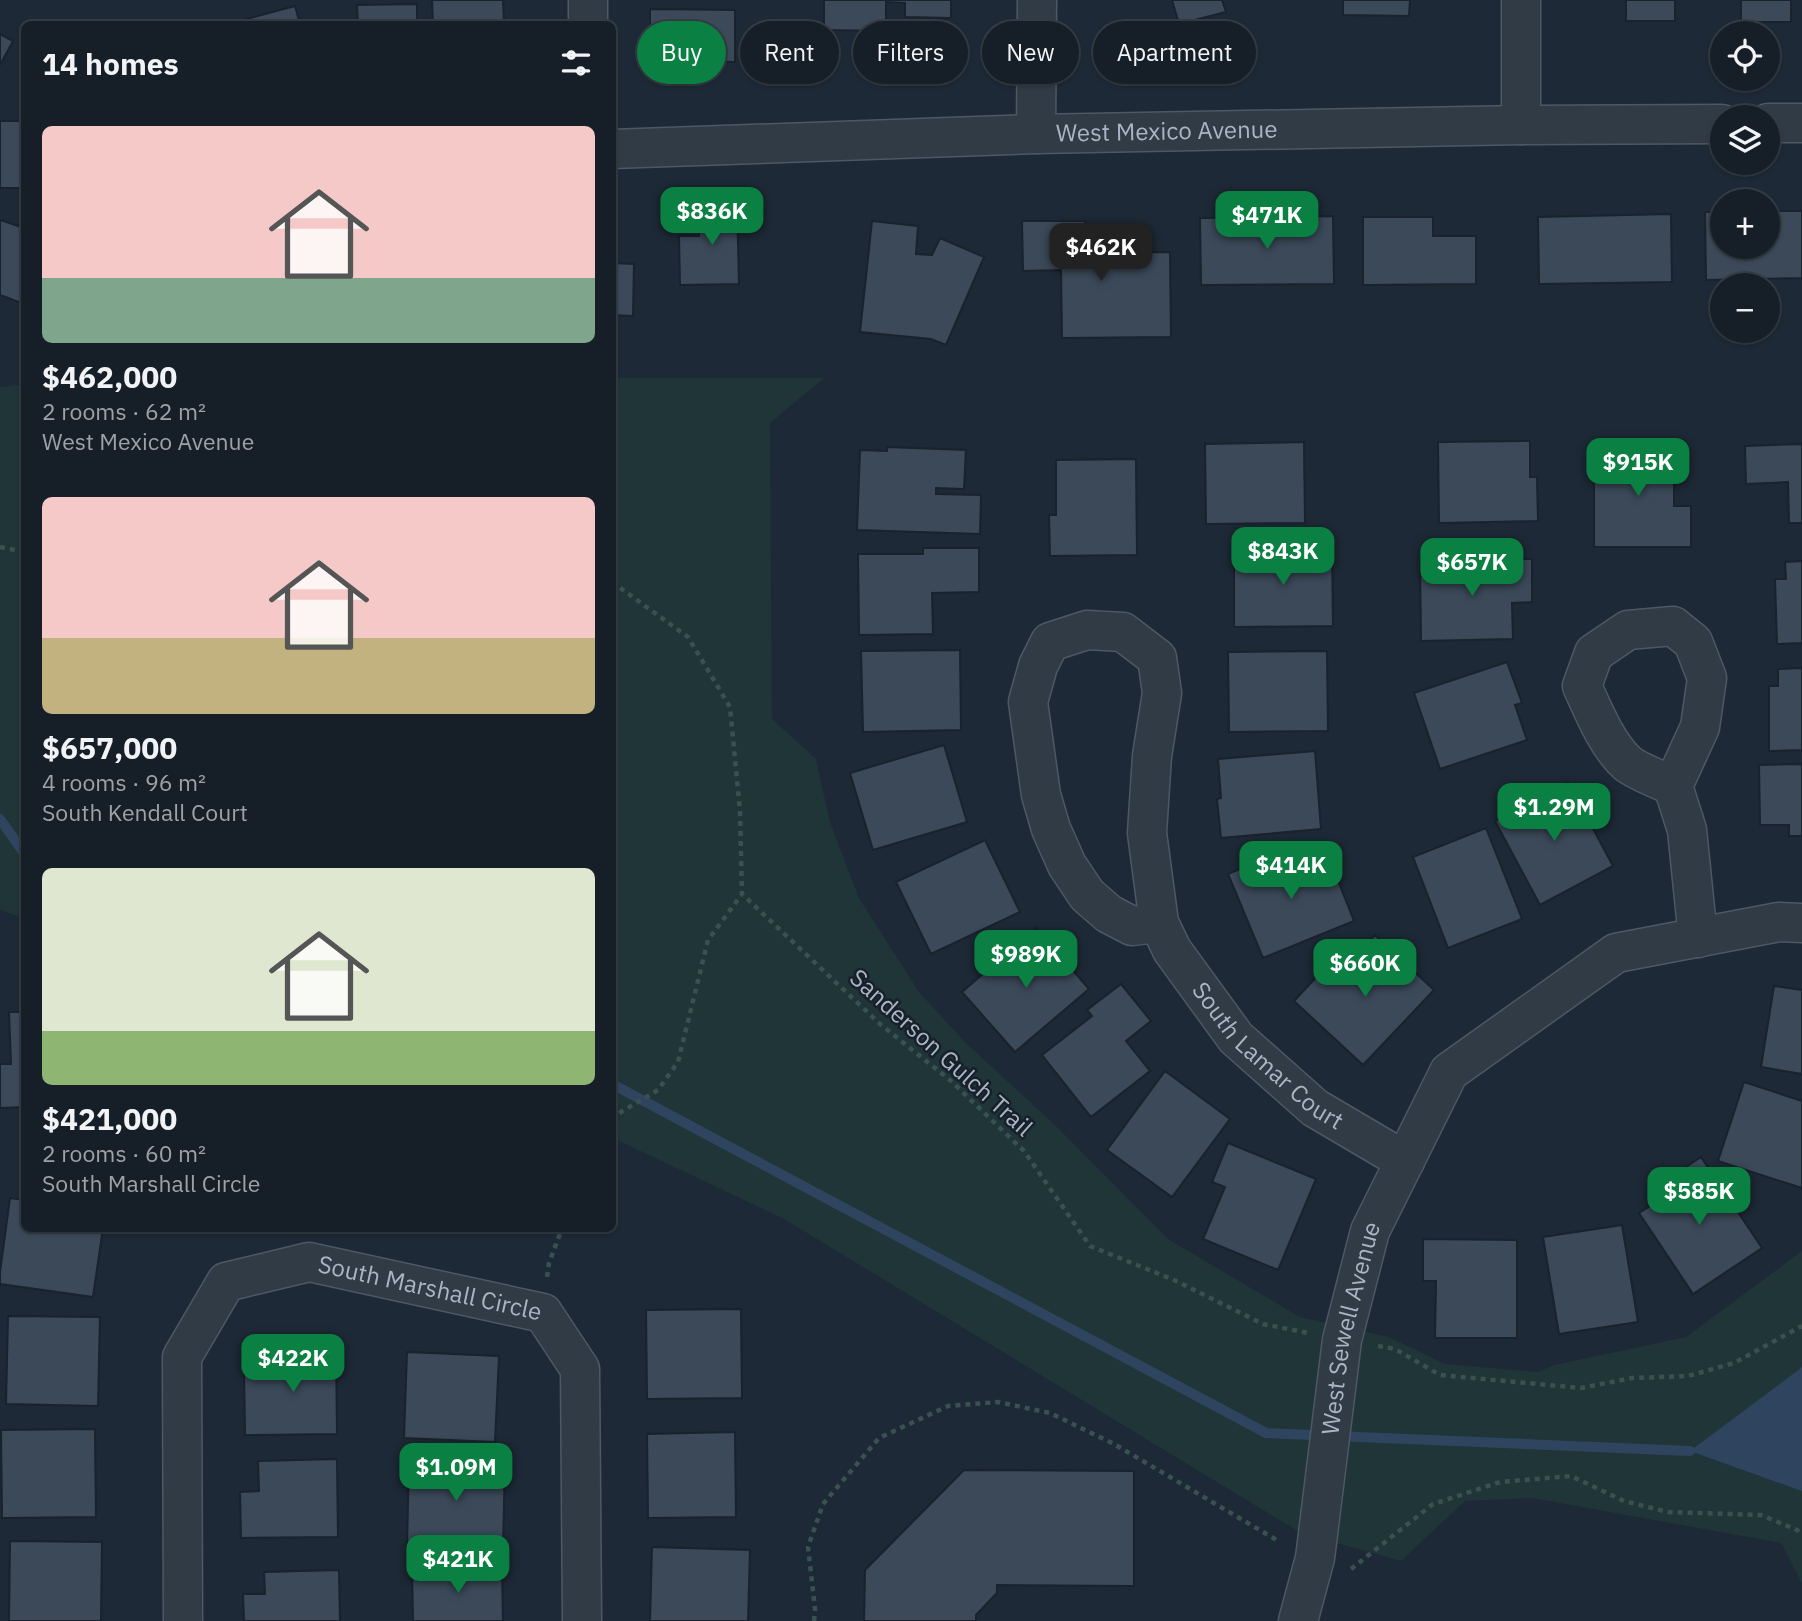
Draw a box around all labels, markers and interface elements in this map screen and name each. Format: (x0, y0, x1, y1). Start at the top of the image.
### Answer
chip: Buy (637, 21, 726, 84)
chip: Rent (740, 21, 839, 84)
chip: Filters (853, 21, 968, 84)
chip: New (982, 21, 1079, 84)
chip: Apartment (1093, 21, 1256, 84)
map controls (1710, 21, 1780, 343)
button: locate (1710, 21, 1780, 91)
text: 14 homes (42, 44, 179, 83)
icon: filters (557, 44, 595, 82)
button: layers (1710, 105, 1780, 175)
street label: West Mexico Avenue (1056, 113, 1278, 149)
icon: home (256, 171, 382, 297)
pin: $836K (663, 188, 761, 247)
button: + (1710, 189, 1780, 259)
pin: $471K (1218, 191, 1316, 251)
text: $836K (676, 195, 748, 225)
text: $471K (1231, 199, 1303, 229)
pin: $462K (1052, 224, 1150, 283)
text: $462K (1065, 231, 1137, 261)
button: − (1710, 273, 1780, 343)
text: $462,000 (42, 357, 177, 396)
text: 2 rooms · 62 m² (42, 396, 206, 426)
text: West Mexico Avenue (42, 426, 254, 456)
pin: $915K (1589, 438, 1687, 498)
text: $915K (1602, 446, 1674, 476)
pin: $843K (1234, 528, 1332, 587)
text: $843K (1247, 535, 1319, 565)
pin: $657K (1423, 538, 1521, 598)
icon: home (256, 542, 382, 668)
text: $657K (1436, 546, 1508, 576)
text: $657,000 (42, 728, 177, 767)
text: 4 rooms · 96 m² (42, 767, 206, 797)
pin: $1.29M (1497, 784, 1611, 843)
text: $1.29M (1513, 791, 1595, 821)
text: South Kendall Court (42, 797, 248, 827)
pin: $414K (1242, 842, 1340, 901)
text: $414K (1255, 849, 1327, 879)
icon: home (256, 913, 382, 1039)
pin: $989K (977, 930, 1075, 990)
text: $989K (990, 938, 1062, 968)
pin: $660K (1316, 940, 1414, 999)
text: $660K (1329, 947, 1401, 977)
street label: Sanderson Gulch Trail (843, 962, 1040, 1143)
street label: South Lamar Court (1185, 975, 1350, 1136)
text: $421,000 (42, 1099, 177, 1138)
text: 2 rooms · 60 m² (42, 1138, 206, 1168)
text: South Marshall Circle (42, 1168, 260, 1198)
pin: $585K (1650, 1168, 1748, 1227)
text: $585K (1663, 1175, 1735, 1205)
street label: West Sewell Avenue (1313, 1215, 1387, 1437)
street label: South Marshall Circle (315, 1247, 545, 1327)
pin: $422K (244, 1334, 342, 1394)
text: $422K (257, 1342, 329, 1372)
pin: $1.09M (399, 1444, 513, 1503)
text: $1.09M (415, 1451, 497, 1481)
pin: $421K (409, 1536, 507, 1595)
text: $421K (422, 1543, 494, 1573)

